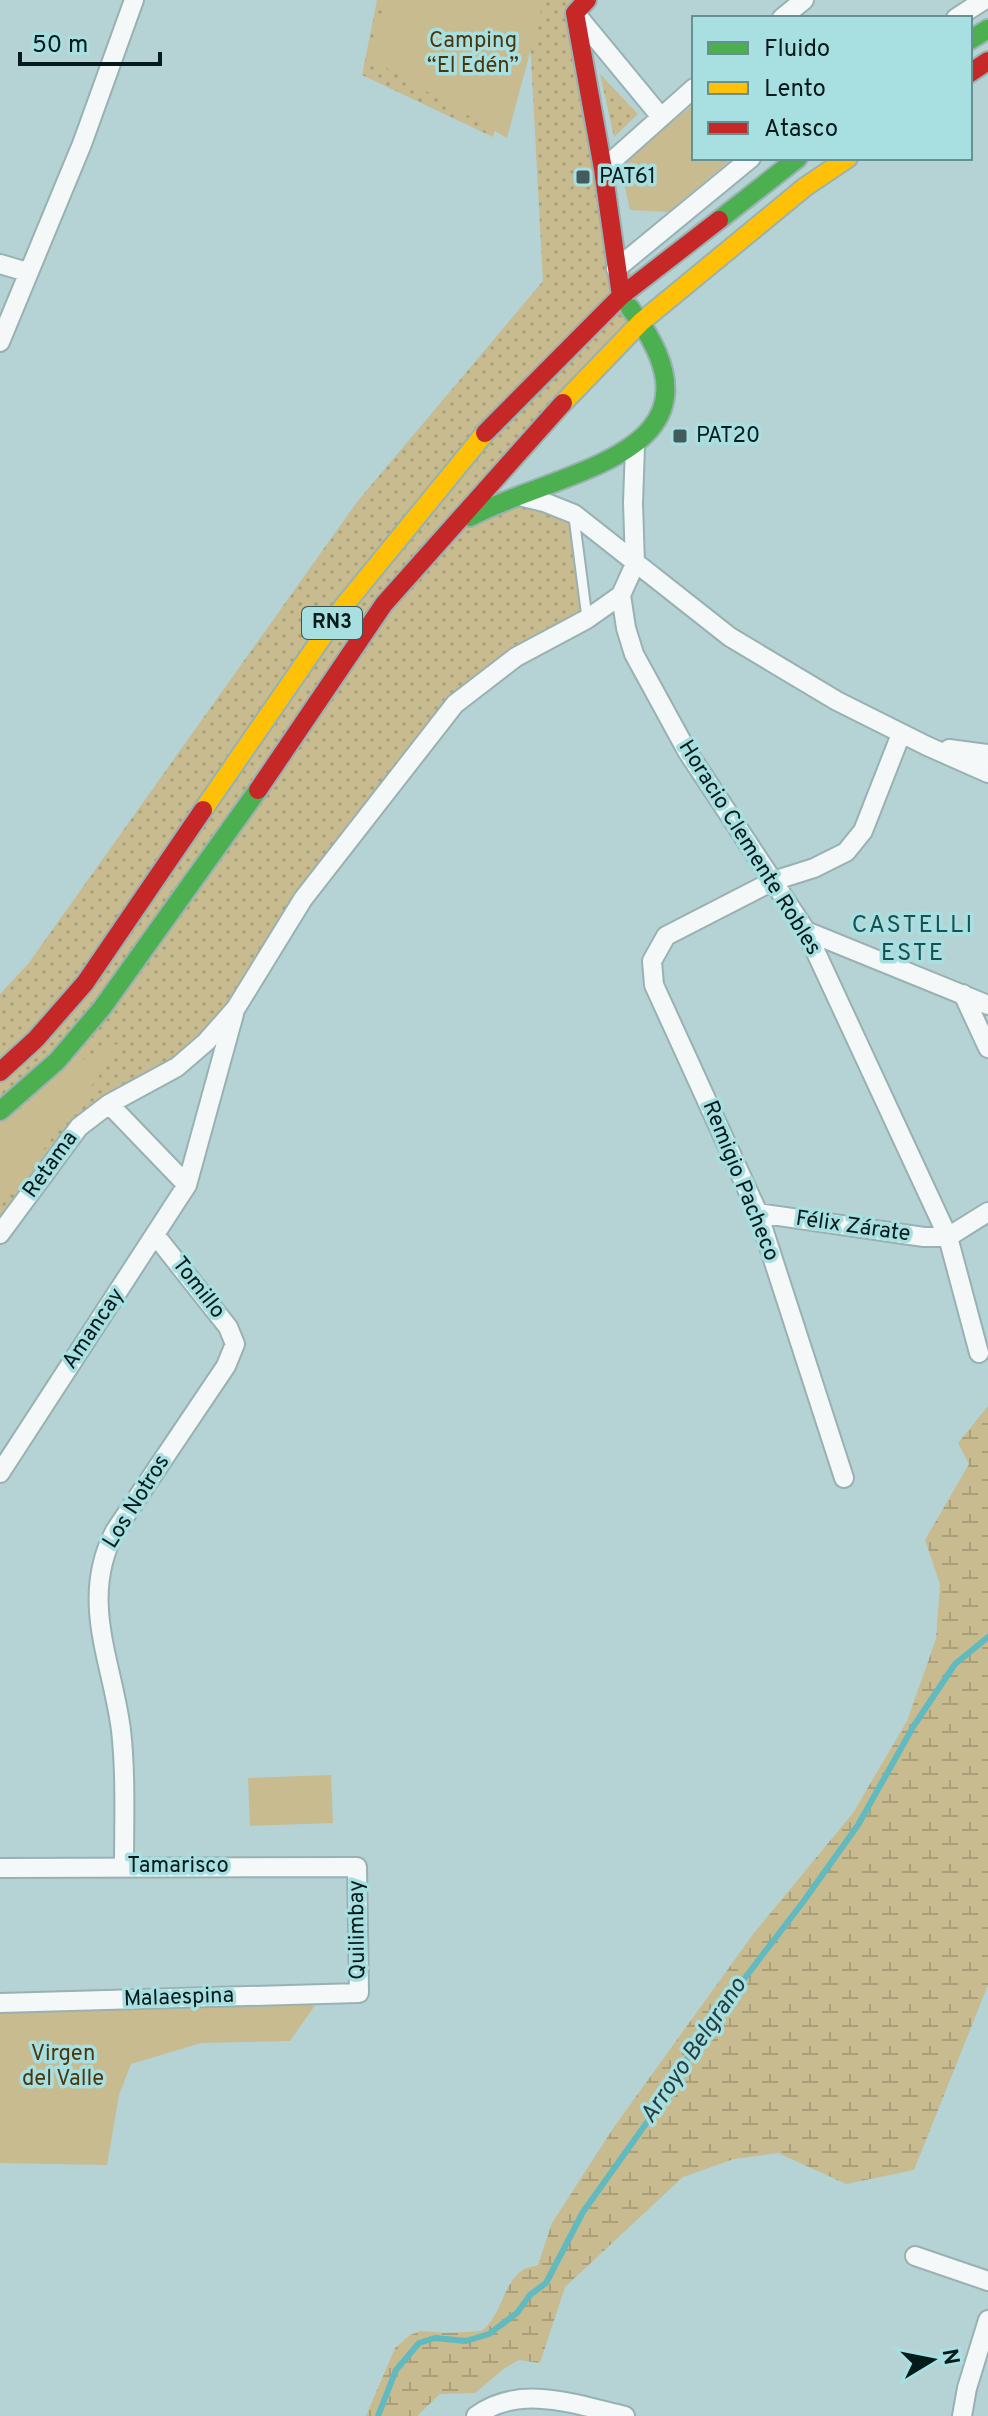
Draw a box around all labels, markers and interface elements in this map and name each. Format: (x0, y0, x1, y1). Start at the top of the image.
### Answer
scale bar (20, 16, 160, 66)
legend (692, 16, 972, 160)
park label: Camping “El Edén” (427, 28, 519, 80)
text: 50 m (32, 31, 88, 61)
text: Fluido (764, 35, 830, 65)
text: Lento (764, 75, 826, 105)
text: Atasco (764, 115, 838, 145)
place label: PAT61 (599, 164, 656, 191)
marker: PAT61 (574, 168, 592, 186)
place label: PAT20 (696, 423, 760, 450)
marker: PAT20 (671, 427, 689, 445)
road number: RN3 (302, 607, 362, 639)
street label: Horacio Clemente Robles (672, 736, 826, 960)
district label: CASTELLI ESTE (852, 911, 974, 969)
street label: Remigio Pacheco (696, 1097, 784, 1265)
street label: Retama (18, 1126, 84, 1204)
street label: Félix Zárate (794, 1206, 912, 1248)
street label: Tomillo (165, 1252, 231, 1324)
street label: Amancay (57, 1283, 131, 1375)
street label: Los Notros (98, 1450, 176, 1554)
street label: Tamarisco (127, 1853, 229, 1880)
street label: Quilimbay (344, 1880, 372, 1980)
water label: Arroyo Belgrano (634, 1972, 754, 2130)
street label: Malaespina (123, 1983, 235, 2013)
park label: Virgen del Valle (22, 2041, 104, 2093)
north arrow (892, 2320, 972, 2400)
text: N (935, 2347, 964, 2367)

